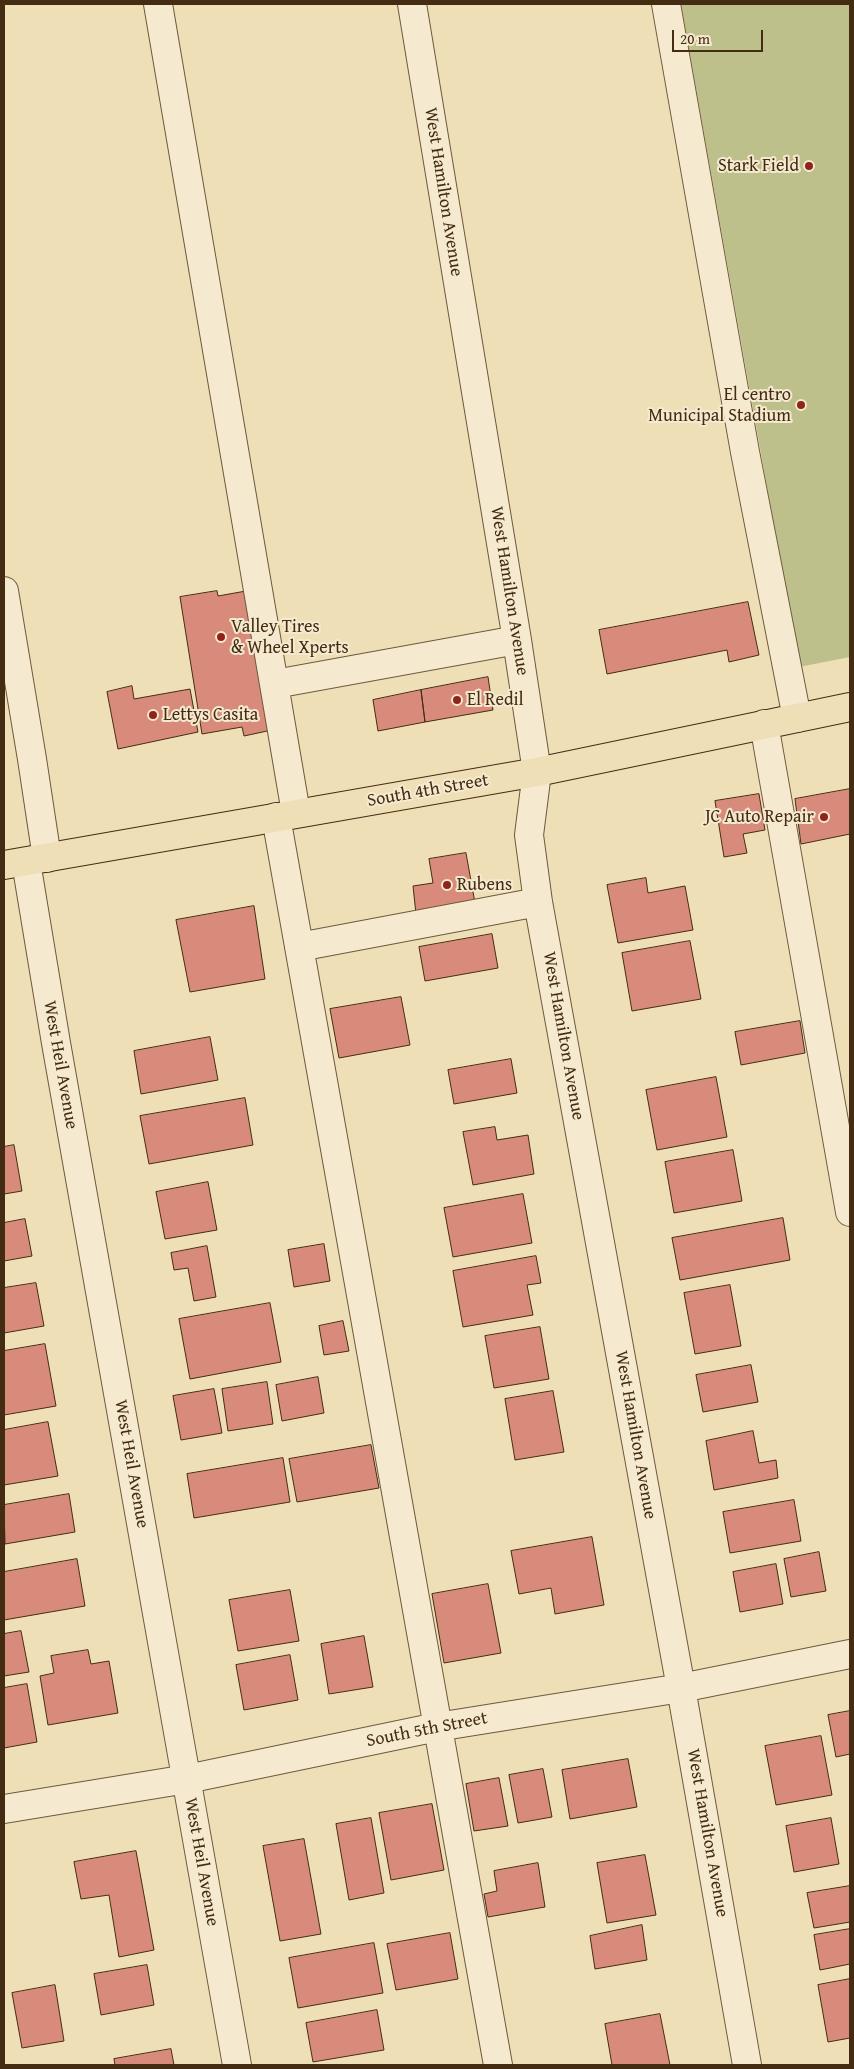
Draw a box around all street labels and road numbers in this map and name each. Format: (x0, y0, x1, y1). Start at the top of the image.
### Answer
street label: West Hamilton Avenue (419, 106, 467, 278)
street label: West Hamilton Avenue (485, 505, 533, 677)
street label: South 4th Street (366, 770, 490, 812)
street label: West Hamilton Avenue (538, 950, 588, 1122)
street label: West Heil Avenue (38, 999, 82, 1131)
street label: West Hamilton Avenue (610, 1349, 660, 1521)
street label: West Heil Avenue (109, 1398, 153, 1530)
street label: South 5th Street (365, 1708, 489, 1752)
street label: West Hamilton Avenue (682, 1747, 732, 1919)
street label: West Heil Avenue (179, 1796, 223, 1928)

